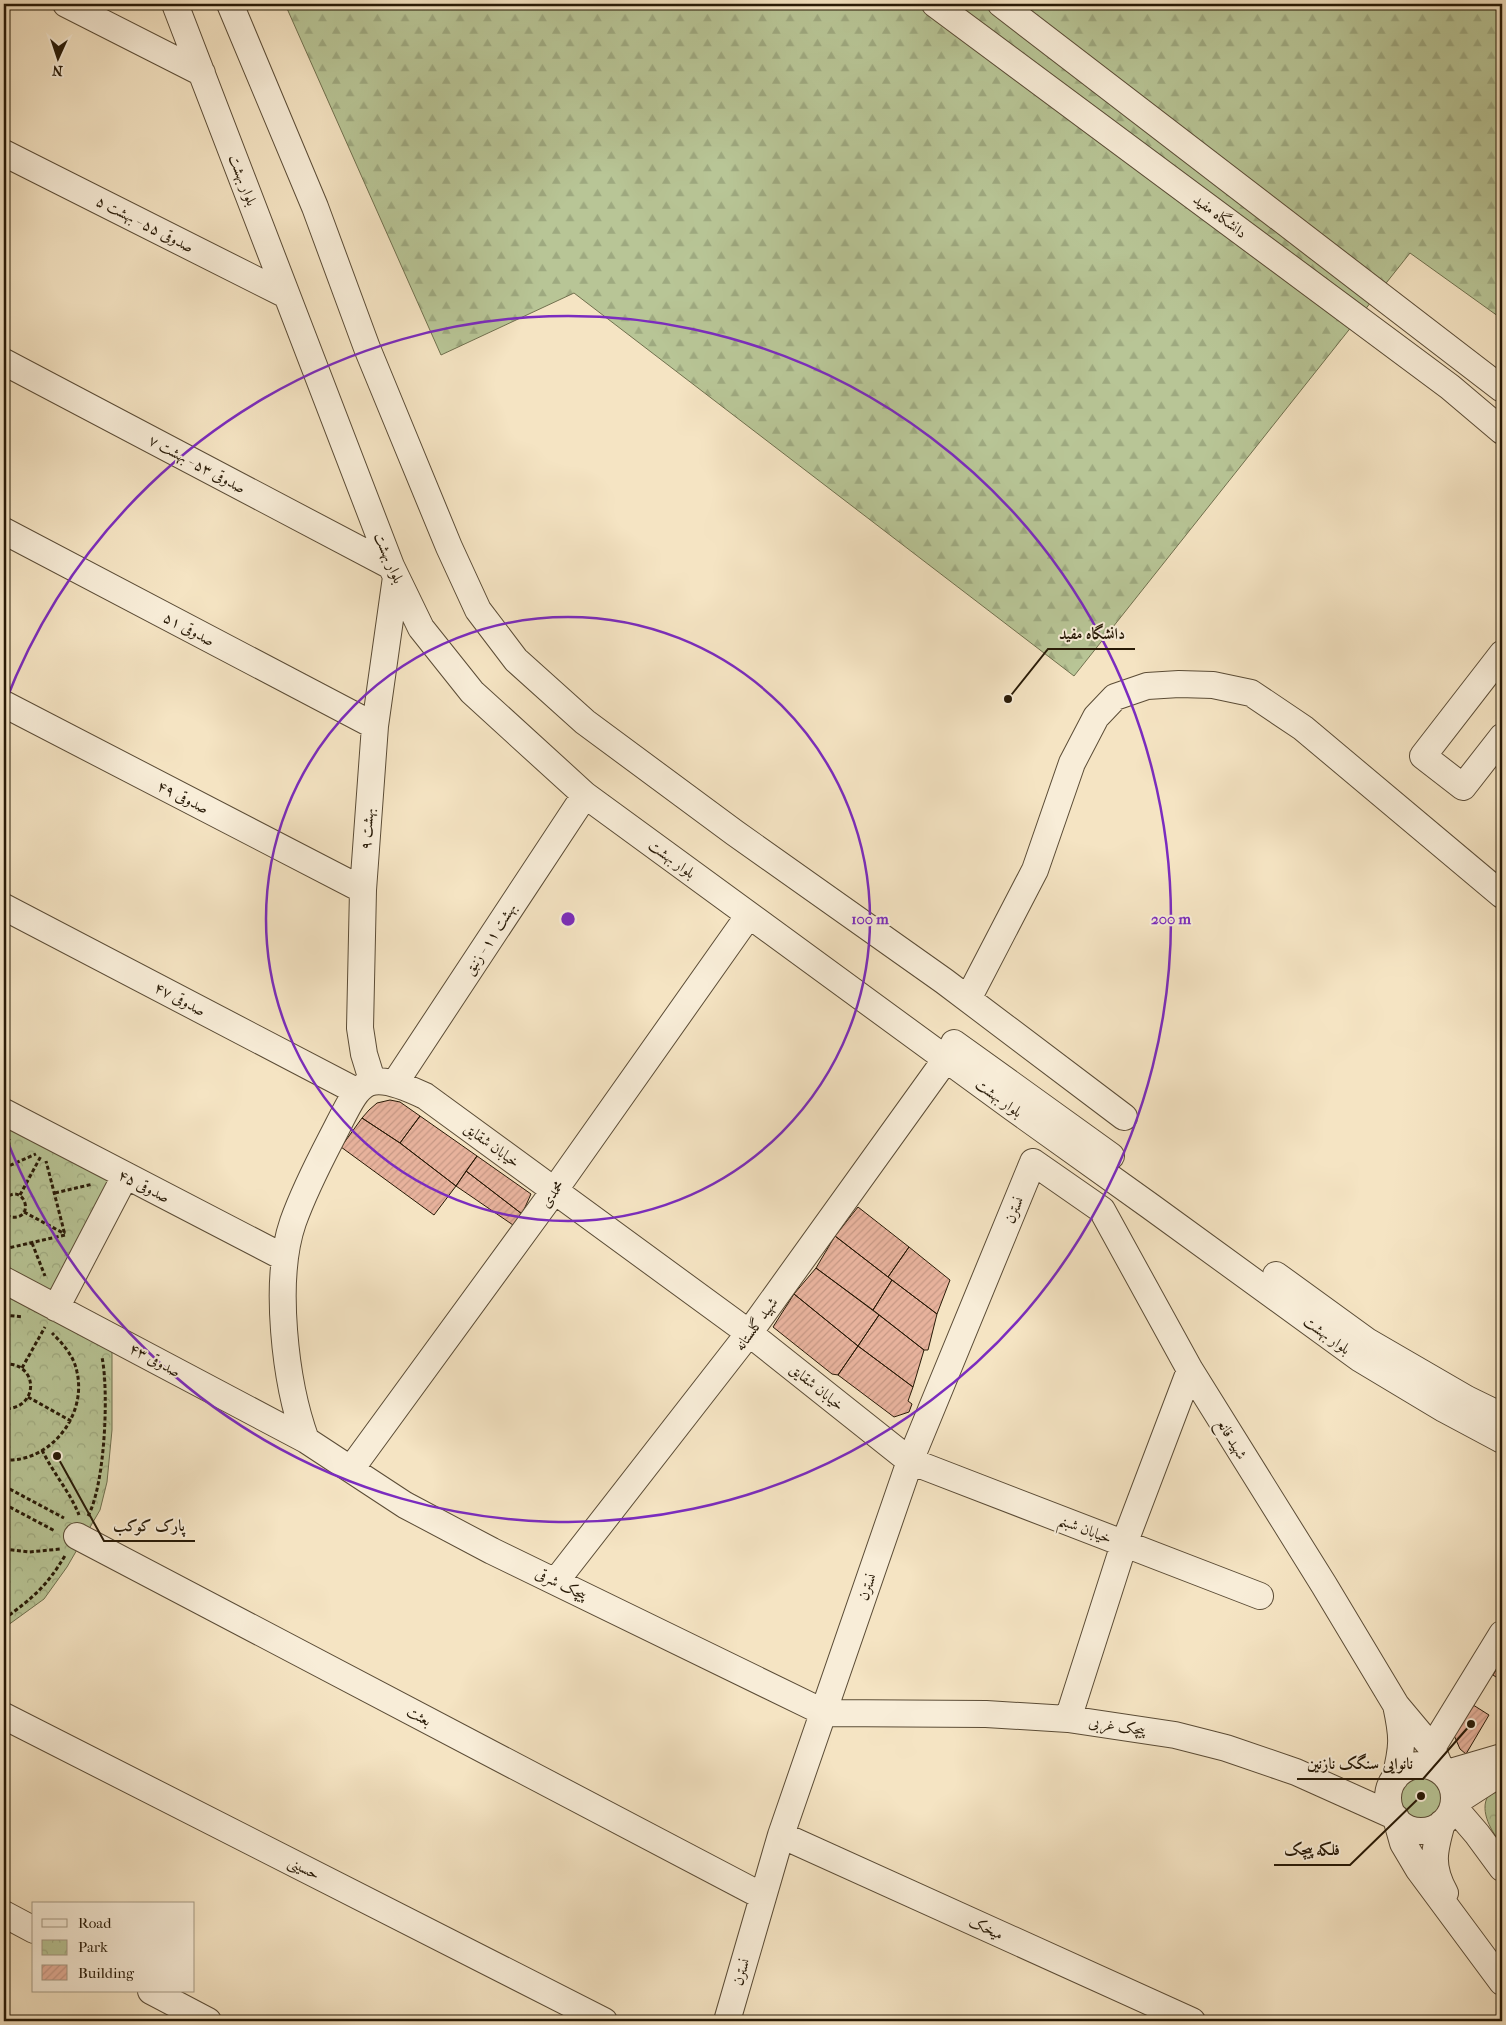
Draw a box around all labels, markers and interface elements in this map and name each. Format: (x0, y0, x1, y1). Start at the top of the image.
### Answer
north arrow (32, 32, 82, 82)
text: N (51, 62, 63, 79)
street label: بلوار بهشت (224, 152, 261, 209)
street label: دانشگاه مفید (1190, 189, 1251, 242)
street label: صدوقی ۵۵ - بهشت ۵ (93, 192, 197, 257)
street label: صدوقی ۵۳ - بهشت ۷ (145, 431, 248, 498)
street label: بلوار بهشت (369, 530, 408, 587)
street label: صدوقی ۵۱ (160, 608, 218, 650)
callout: دانشگاه مفید (1048, 618, 1135, 649)
text: دانشگاه مفید (1059, 623, 1125, 643)
street label: صدوقی ۴۹ (154, 776, 212, 818)
street label: بهشت ۹ (357, 808, 378, 851)
street label: بلوار بهشت (644, 836, 699, 883)
street label: بهشت ۱۱ - زنبق (460, 899, 521, 979)
centre of rings (559, 910, 577, 928)
text: 100 m (851, 910, 889, 928)
text: 200 m (1151, 910, 1191, 928)
street label: صدوقی ۴۷ (151, 978, 209, 1020)
street label: بلوار بهشت (971, 1075, 1026, 1122)
street label: خیابان شقایق (461, 1119, 523, 1171)
street label: صدوقی ۴۵ (115, 1165, 173, 1207)
street label: محمدی (536, 1177, 568, 1211)
street label: نسترن (1001, 1194, 1027, 1226)
street label: شهید گلستانه (731, 1294, 782, 1355)
street label: بلوار بهشت (1299, 1312, 1354, 1359)
street label: صدوقی ۴۳ (126, 1339, 184, 1381)
street label: خیابان شقایق (786, 1360, 848, 1414)
street label: شهید قانع (1209, 1415, 1251, 1465)
callout: پارک کوکب (104, 1510, 195, 1541)
street label: خیابان شبنم (1054, 1511, 1114, 1553)
text: پارک کوکب (113, 1516, 186, 1538)
street label: پیچک شرقی (532, 1564, 591, 1606)
street label: نسترن (854, 1571, 880, 1603)
street label: بعثت (404, 1702, 435, 1730)
street label: پیچک غربی (1087, 1713, 1148, 1742)
callout: نانوایی سنگک نازنین (1297, 1748, 1423, 1779)
text: نانوایی سنگک نازنین (1307, 1753, 1413, 1774)
callout: فلکه پیچک (1274, 1834, 1350, 1865)
text: فلکه پیچک (1284, 1840, 1340, 1860)
street label: حسینی (284, 1853, 323, 1885)
legend (32, 1902, 195, 1992)
street label: میخک (966, 1913, 1006, 1943)
text: Road (78, 1914, 112, 1932)
text: Park (78, 1938, 108, 1956)
street label: نسترن (729, 1956, 753, 1988)
text: Building (78, 1964, 135, 1982)

